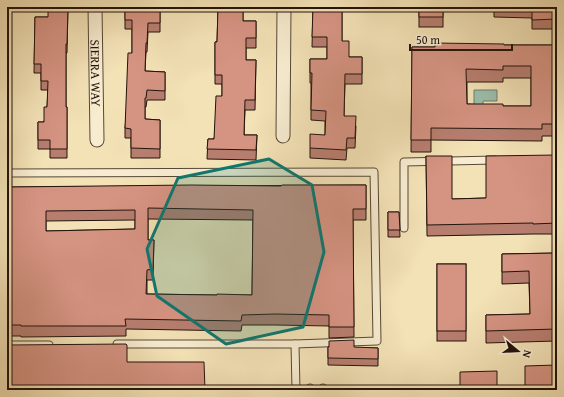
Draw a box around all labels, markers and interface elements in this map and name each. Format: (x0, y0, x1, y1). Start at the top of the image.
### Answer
scale bar (410, 26, 512, 52)
text: 50 m (416, 31, 440, 48)
street label: SIERRA WAY (86, 39, 106, 107)
north arrow (498, 331, 538, 371)
text: N (519, 348, 536, 361)

